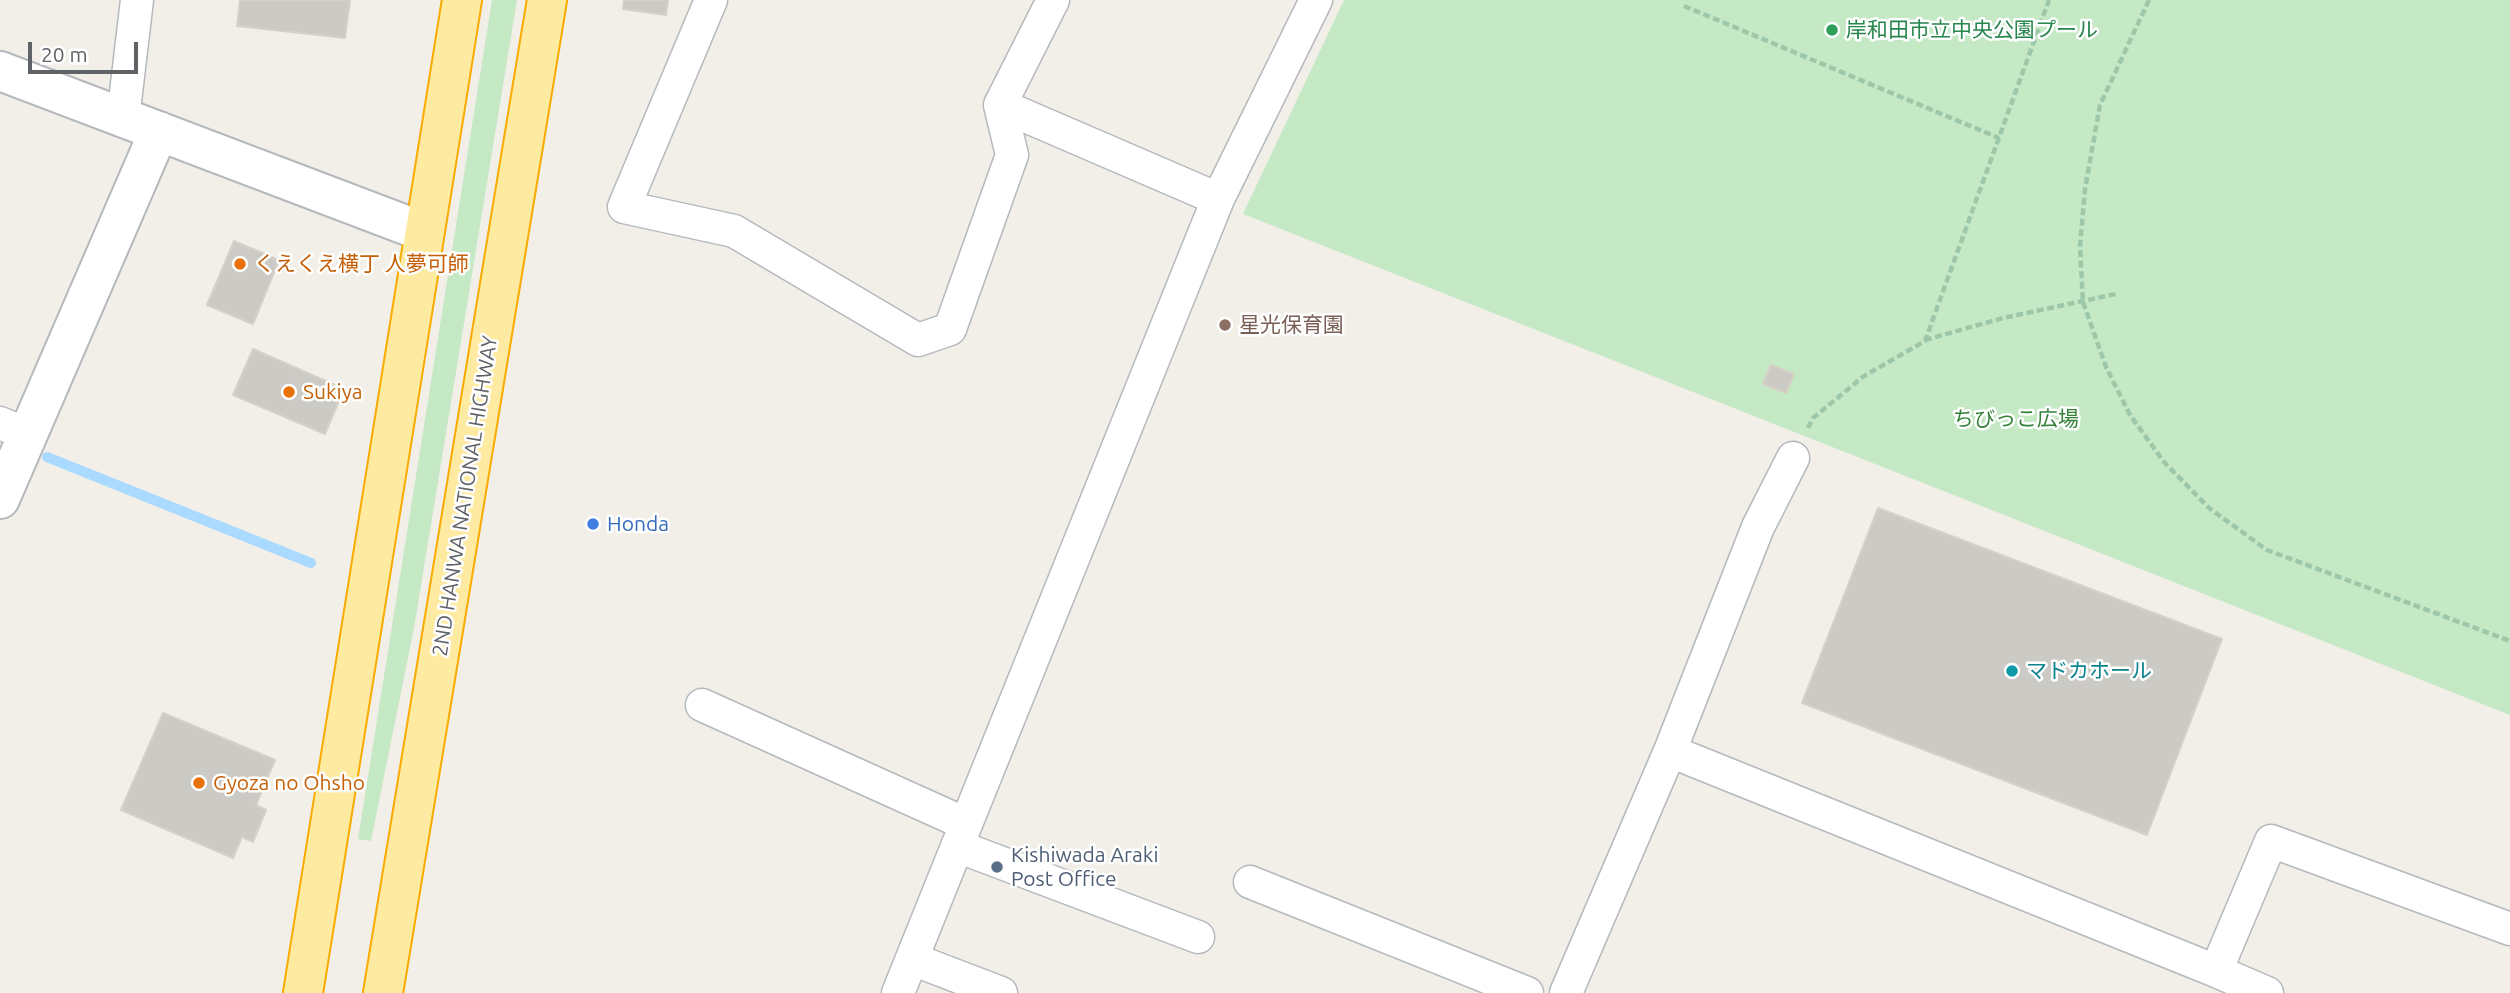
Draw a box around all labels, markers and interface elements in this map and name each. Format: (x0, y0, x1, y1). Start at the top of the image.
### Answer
place label: 岸和田市立中央公園プール (1846, 17, 2098, 43)
marker: 岸和田市立中央公園プール (1824, 22, 1840, 38)
scale bar (32, 28, 142, 72)
text: 20 m (41, 42, 88, 66)
place label: くえくえ横丁 人夢可師 (254, 251, 469, 277)
marker: くえくえ横丁 人夢可師 (232, 256, 248, 272)
place label: 星光保育園 (1239, 312, 1344, 338)
marker: 星光保育園 (1217, 317, 1233, 333)
street label: 2ND HANWA NATIONAL HIGHWAY (427, 334, 503, 658)
place label: Sukiya (303, 379, 363, 405)
marker: Sukiya (281, 384, 297, 400)
park label: ちびっこ広場 (1953, 406, 2079, 432)
place label: Honda (607, 511, 669, 537)
marker: Honda (585, 516, 601, 532)
place label: マドカホール (2026, 658, 2152, 684)
marker: マドカホール (2004, 663, 2020, 679)
place label: Gyoza no Ohsho (213, 770, 365, 796)
marker: Gyoza no Ohsho (191, 775, 207, 791)
place label: Kishiwada Araki Post Office (1011, 842, 1159, 892)
marker: Kishiwada Araki Post Office (989, 859, 1005, 875)

